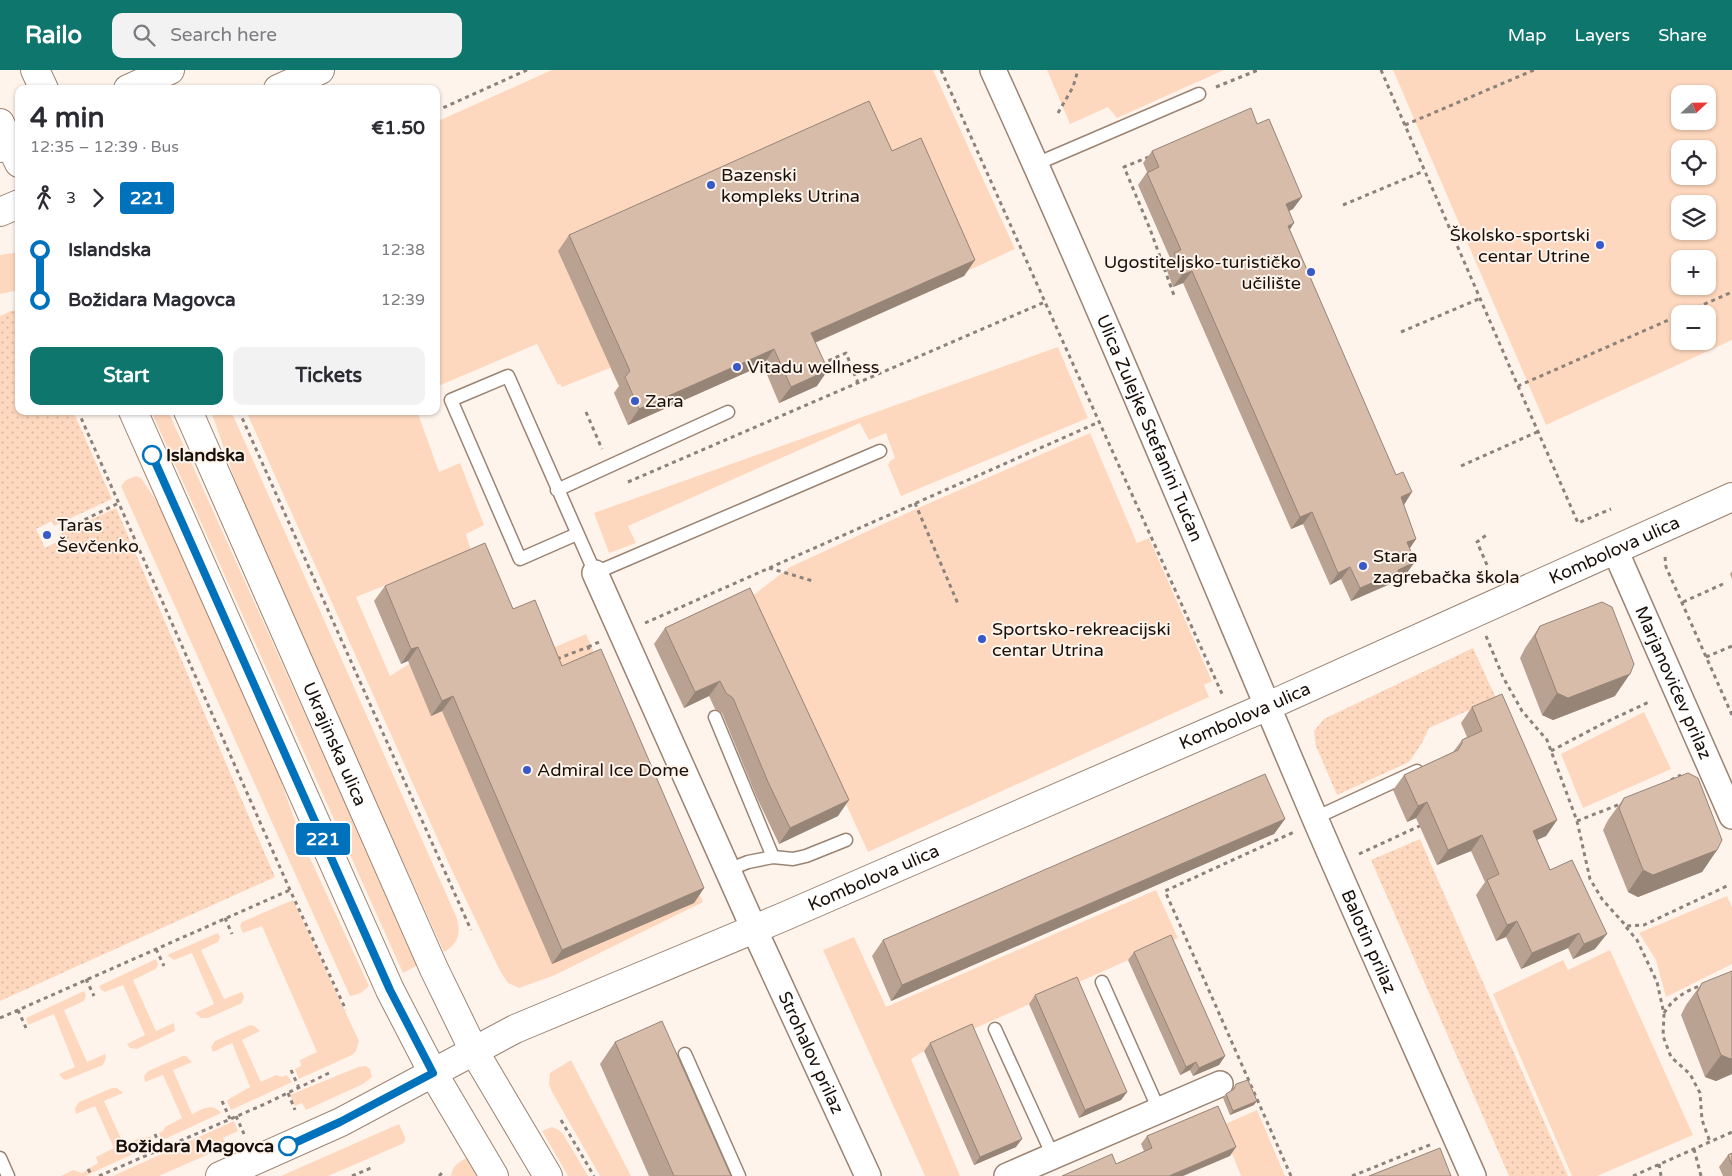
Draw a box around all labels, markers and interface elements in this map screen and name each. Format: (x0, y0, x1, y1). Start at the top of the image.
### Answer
search box (112, 13, 462, 58)
text: Railo (25, 21, 82, 50)
icon: search (130, 21, 158, 49)
text: Search here (170, 24, 277, 46)
text: Map (1508, 24, 1547, 46)
text: Layers (1575, 24, 1630, 46)
text: Share (1658, 24, 1707, 46)
north arrow (1671, 85, 1716, 130)
map controls (1671, 85, 1716, 350)
text: 4 min (30, 101, 105, 135)
text: €1.50 (371, 117, 425, 139)
text: 12:35 – 12:39 · Bus (30, 137, 179, 157)
button: locate (1671, 140, 1716, 185)
place label: Bazenski kompleks Utrina (721, 164, 860, 207)
marker: Bazenski kompleks Utrina (705, 179, 717, 191)
icon: walk (30, 184, 58, 212)
icon: forward (84, 184, 112, 212)
text: 221 (130, 187, 164, 209)
text: 3 (66, 188, 76, 208)
button: layers (1671, 195, 1716, 240)
place label: Školsko-sportski centar Utrine (1450, 224, 1590, 267)
text: Islandska (68, 239, 151, 261)
marker: Školsko-sportski centar Utrine (1594, 239, 1606, 251)
text: 12:38 (381, 240, 425, 260)
button: + (1671, 250, 1716, 295)
place label: Ugostiteljsko-turističko učilište (1104, 251, 1301, 294)
marker: Ugostiteljsko-turističko učilište (1305, 266, 1317, 278)
text: Božidara Magovca (68, 289, 236, 311)
text: 12:39 (381, 290, 425, 310)
button: − (1671, 305, 1716, 350)
street label: Ulica Zulejke Stefanini Tućan (1092, 311, 1208, 545)
button: Start (30, 347, 223, 405)
button: Tickets (233, 347, 425, 405)
place label: Vitadu wellness (747, 356, 880, 378)
marker: Vitadu wellness (731, 361, 743, 373)
place label: Zara (645, 390, 684, 412)
marker: Zara (629, 395, 641, 407)
place label: Islandska (166, 444, 245, 466)
marker: Islandska (142, 445, 162, 465)
street label: Kombolova ulica (1545, 511, 1683, 589)
place label: Taras Ševčenko (57, 514, 139, 557)
marker: Taras Ševčenko (41, 529, 53, 541)
place label: Stara zagrebačka škola (1373, 545, 1520, 588)
marker: Stara zagrebačka škola (1357, 560, 1369, 572)
street label: Marjanovićev prilaz (1630, 603, 1717, 763)
place label: Sportsko-rekreacijski centar Utrina (992, 618, 1171, 661)
marker: Sportsko-rekreacijski centar Utrina (976, 633, 988, 645)
street label: Kombolova ulica (1176, 677, 1314, 754)
street label: Ukrajinska ulica (298, 679, 372, 809)
place label: Admiral Ice Dome (537, 759, 689, 781)
marker: Admiral Ice Dome (521, 764, 533, 776)
line badge: 221 (294, 823, 352, 855)
text: 221 (306, 828, 340, 850)
street label: Kombolova ulica (804, 839, 943, 916)
street label: Balotin prilaz (1336, 886, 1401, 997)
street label: Strohalov prilaz (773, 988, 849, 1117)
place label: Božidara Magovca (115, 1135, 274, 1157)
marker: Božidara Magovca (278, 1136, 298, 1156)

